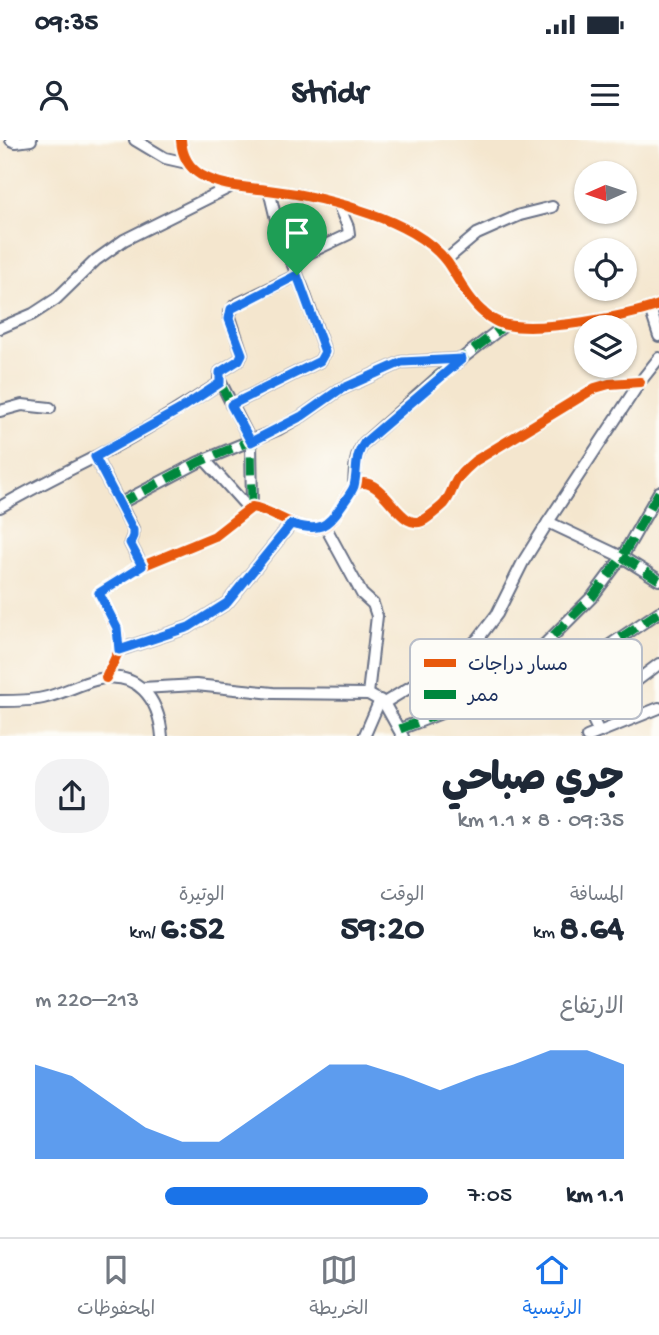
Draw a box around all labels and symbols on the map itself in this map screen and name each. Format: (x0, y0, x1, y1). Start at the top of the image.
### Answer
north arrow (574, 161, 637, 224)
pin (267, 203, 327, 275)
legend (410, 639, 642, 719)
text: مسار دراجات (468, 655, 568, 678)
text: ممر (466, 686, 499, 709)

